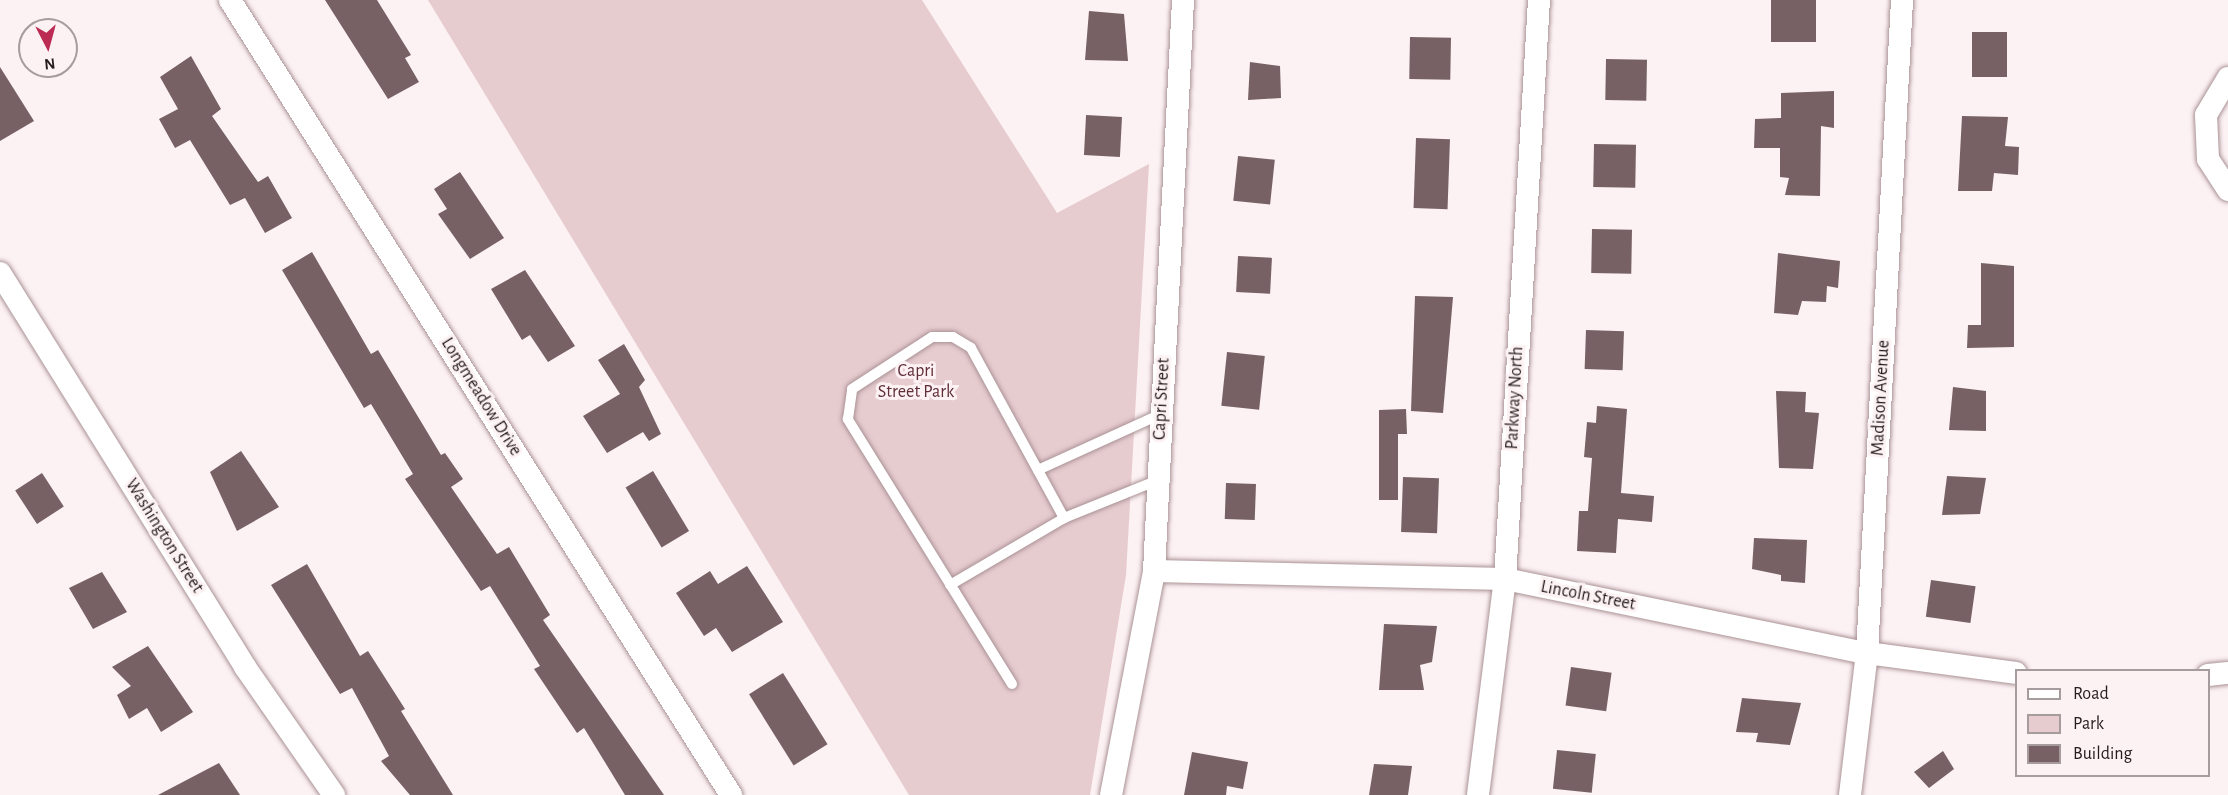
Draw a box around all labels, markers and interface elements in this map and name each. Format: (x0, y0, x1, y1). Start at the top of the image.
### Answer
north arrow (18, 18, 78, 78)
text: N (43, 55, 56, 72)
street label: Longmeadow Drive (436, 334, 526, 460)
street label: Madison Avenue (1867, 339, 1895, 457)
street label: Parkway North (1502, 346, 1528, 450)
street label: Capri Street (1149, 357, 1175, 441)
park label: Capri Street Park (878, 361, 954, 404)
street label: Washington Street (120, 475, 208, 597)
street label: Lincoln Street (1539, 576, 1637, 616)
legend (2015, 669, 2210, 777)
text: Road (2073, 685, 2109, 703)
text: Park (2073, 715, 2104, 733)
text: Building (2073, 745, 2132, 763)

